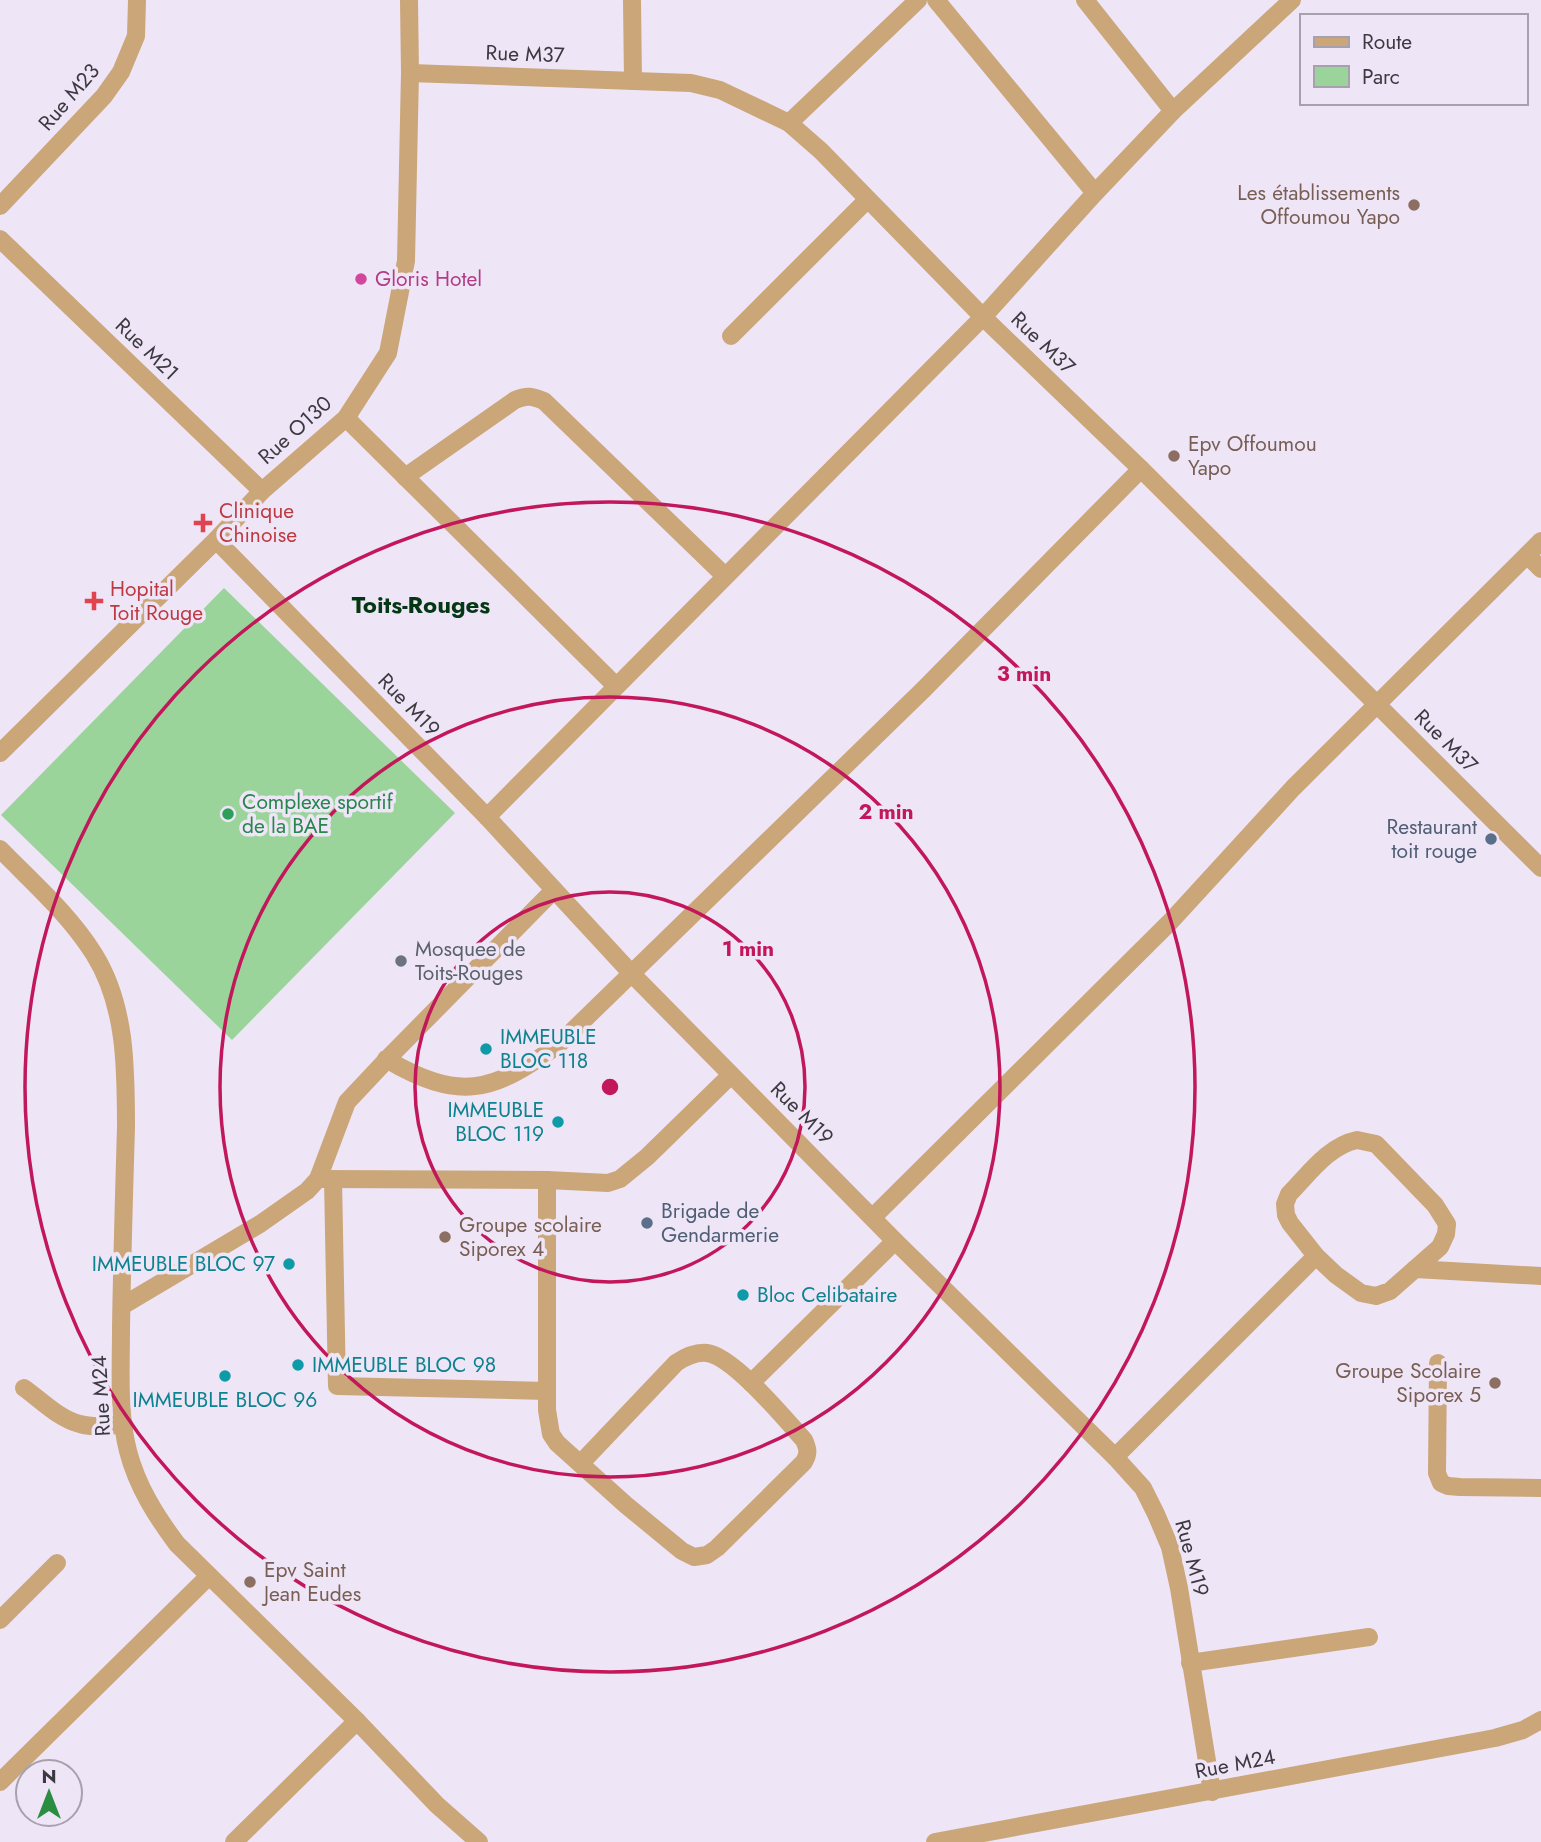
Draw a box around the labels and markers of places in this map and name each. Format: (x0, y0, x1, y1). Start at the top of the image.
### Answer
place label: Les établissements Offoumou Yapo (1237, 178, 1400, 232)
marker: Les établissements Offoumou Yapo (1406, 197, 1422, 213)
place label: Gloris Hotel (375, 264, 482, 294)
marker: Gloris Hotel (353, 271, 369, 287)
place label: Epv Offoumou Yapo (1188, 429, 1317, 483)
marker: Epv Offoumou Yapo (1166, 448, 1182, 464)
place label: Clinique Chinoise (219, 496, 297, 550)
marker: Clinique Chinoise (193, 513, 213, 533)
place label: Hopital Toit Rouge (110, 574, 203, 628)
marker: Hopital Toit Rouge (84, 591, 104, 611)
place label: Complexe sportif de la BAE (242, 787, 394, 841)
marker: Complexe sportif de la BAE (220, 806, 236, 822)
place label: Restaurant toit rouge (1386, 812, 1477, 866)
marker: Restaurant toit rouge (1483, 831, 1499, 847)
place label: Mosquee de Toits-Rouges (415, 934, 526, 988)
marker: Mosquee de Toits-Rouges (393, 953, 409, 969)
place label: IMMEUBLE BLOC 118 (500, 1022, 597, 1076)
marker: IMMEUBLE BLOC 118 (478, 1041, 494, 1057)
centre of rings (598, 1075, 622, 1099)
place label: IMMEUBLE BLOC 119 (447, 1095, 544, 1149)
marker: IMMEUBLE BLOC 119 (550, 1114, 566, 1130)
place label: Brigade de Gendarmerie (661, 1196, 779, 1250)
place label: Groupe scolaire Siporex 4 (459, 1210, 602, 1264)
marker: Brigade de Gendarmerie (639, 1215, 655, 1231)
marker: Groupe scolaire Siporex 4 (437, 1229, 453, 1245)
place label: IMMEUBLE BLOC 97 (92, 1249, 275, 1279)
marker: IMMEUBLE BLOC 97 (281, 1256, 297, 1272)
place label: Bloc Celibataire (757, 1280, 897, 1310)
marker: Bloc Celibataire (735, 1287, 751, 1303)
place label: IMMEUBLE BLOC 98 (312, 1350, 496, 1380)
place label: Groupe Scolaire Siporex 5 (1335, 1356, 1481, 1410)
marker: IMMEUBLE BLOC 98 (290, 1357, 306, 1373)
marker: IMMEUBLE BLOC 96 (217, 1368, 233, 1384)
marker: Groupe Scolaire Siporex 5 (1487, 1375, 1503, 1391)
place label: IMMEUBLE BLOC 96 (133, 1385, 317, 1415)
place label: Epv Saint Jean Eudes (261, 1555, 361, 1609)
marker: Epv Saint Jean Eudes (242, 1574, 258, 1590)

